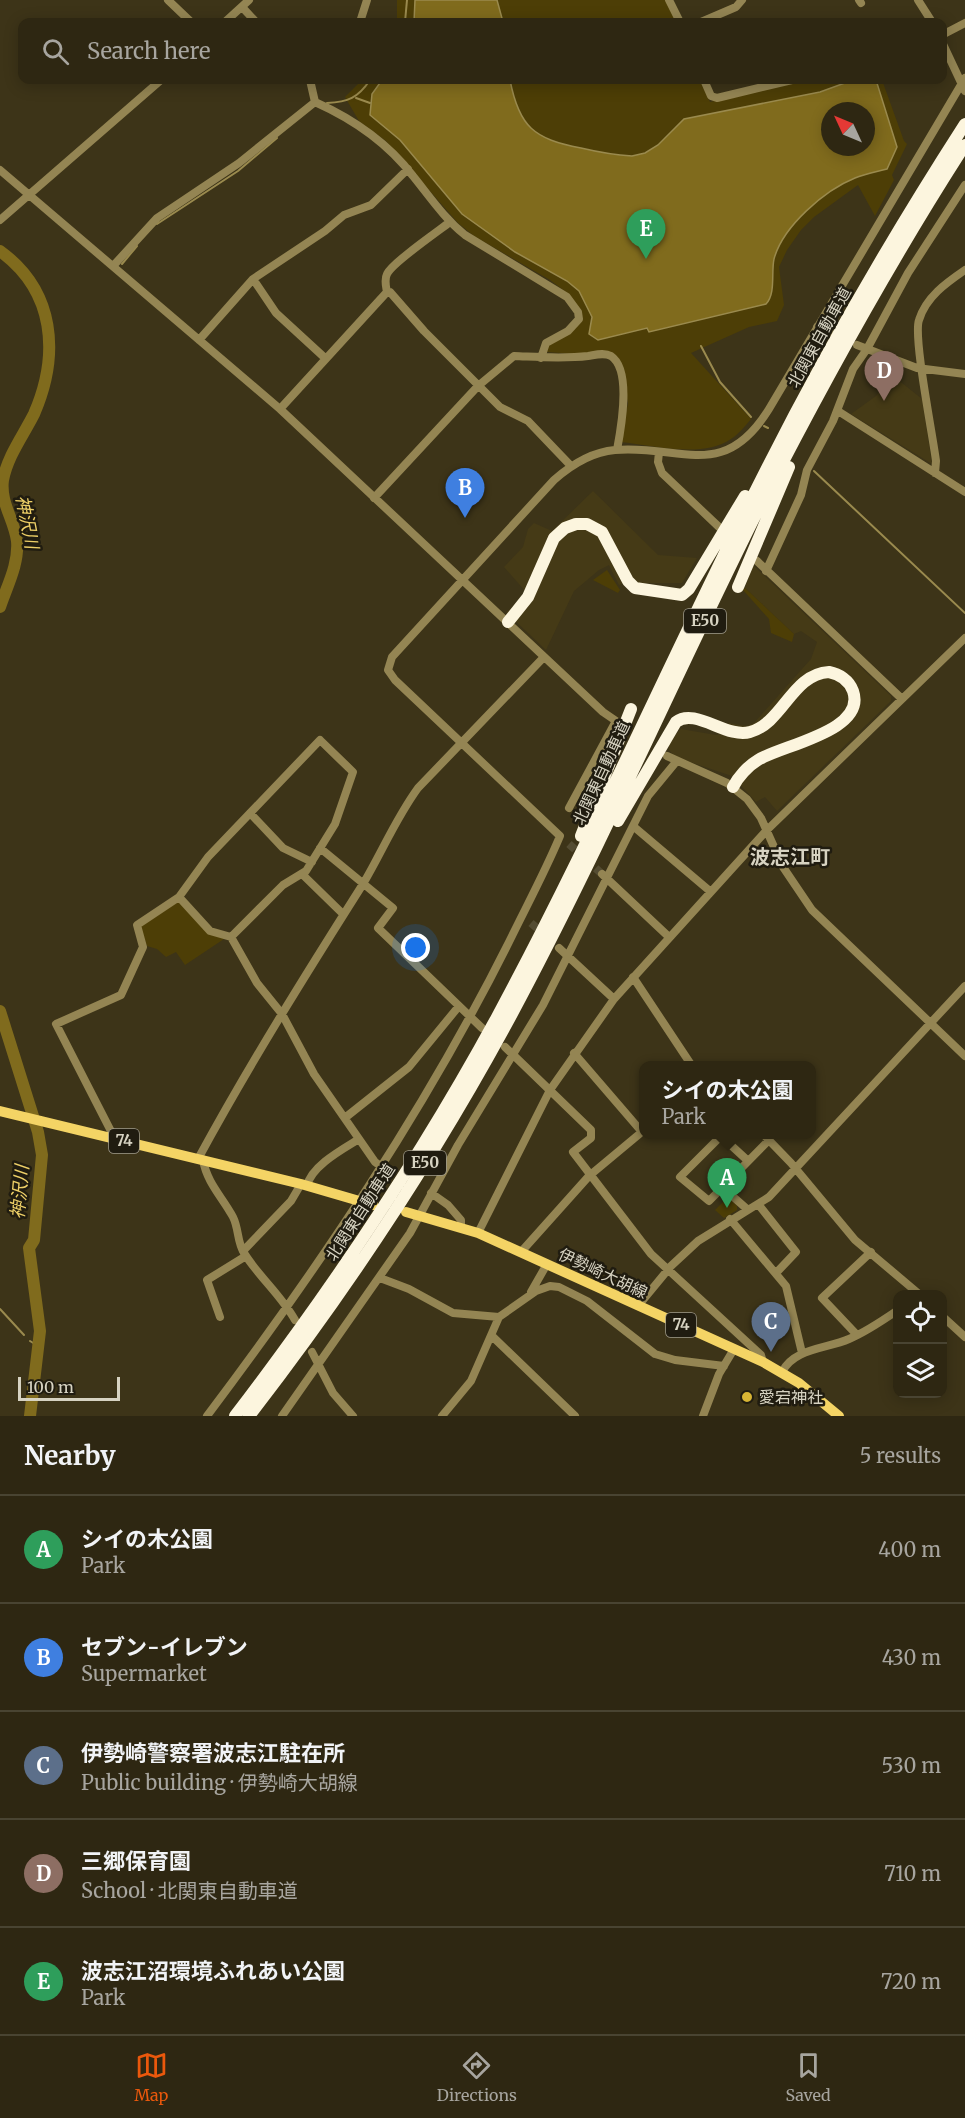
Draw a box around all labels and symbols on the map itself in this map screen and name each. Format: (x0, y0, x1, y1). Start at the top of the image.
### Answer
north arrow (821, 102, 875, 156)
pin: E (626, 210, 666, 259)
street label: 北関東自動車道 (783, 283, 855, 391)
pin: D (864, 352, 904, 401)
pin: B (446, 468, 484, 518)
water label: 神沢川 (11, 493, 44, 553)
road number: E50 (684, 609, 726, 633)
street label: 北関東自動車道 (568, 718, 634, 828)
district label: 波志江町 (750, 844, 830, 869)
your location (401, 933, 430, 962)
road number: 74 (109, 1129, 139, 1153)
road number: E50 (404, 1151, 446, 1175)
pin: A (708, 1158, 746, 1208)
street label: 北関東自動車道 (321, 1160, 399, 1264)
water label: 神沢川 (6, 1162, 33, 1220)
street label: 伊勢崎大胡線 (555, 1244, 651, 1302)
pin: C (752, 1302, 790, 1352)
road number: 74 (666, 1313, 696, 1337)
scale bar (18, 1374, 120, 1402)
place label: 愛宕神社 (759, 1387, 823, 1407)
marker: 愛宕神社 (740, 1390, 754, 1404)

